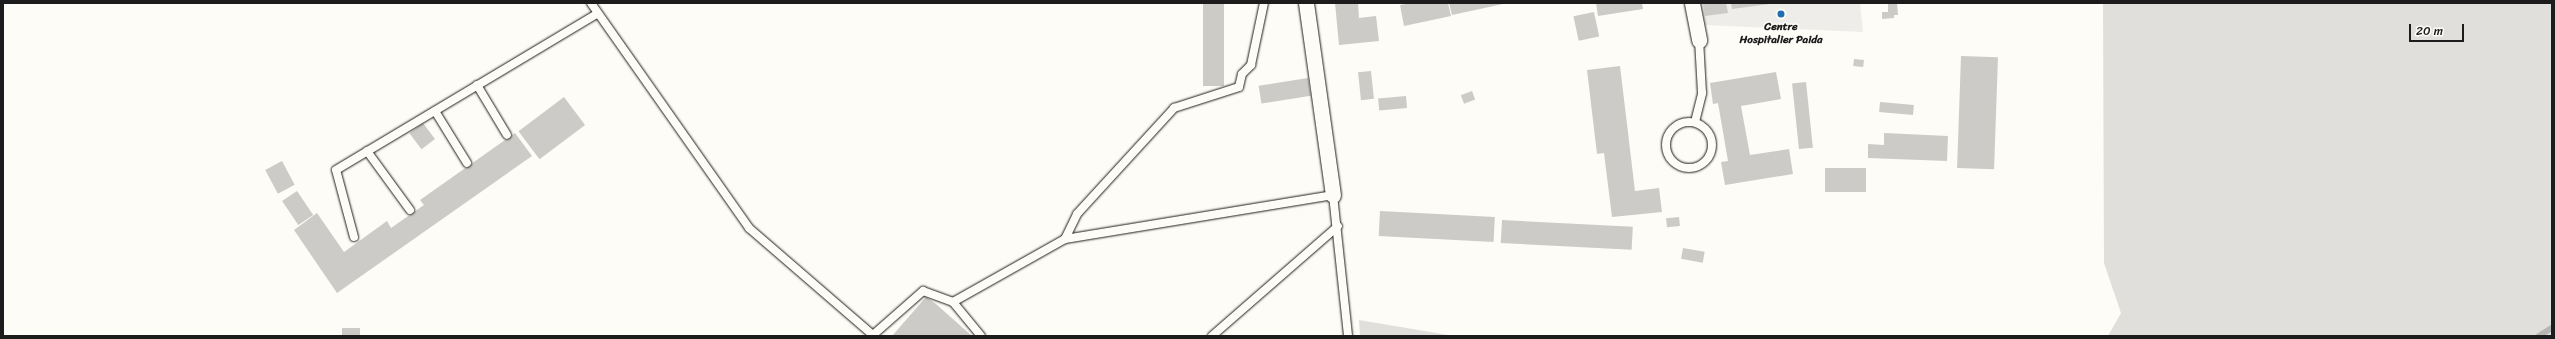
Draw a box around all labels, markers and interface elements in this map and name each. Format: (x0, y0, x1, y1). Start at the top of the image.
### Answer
marker: Centre Hospitalier Paida (1775, 8, 1787, 20)
scale bar (2411, 16, 2466, 42)
text: 20 m (2416, 20, 2443, 42)
place label: Centre Hospitalier Paida (1740, 21, 1822, 47)

